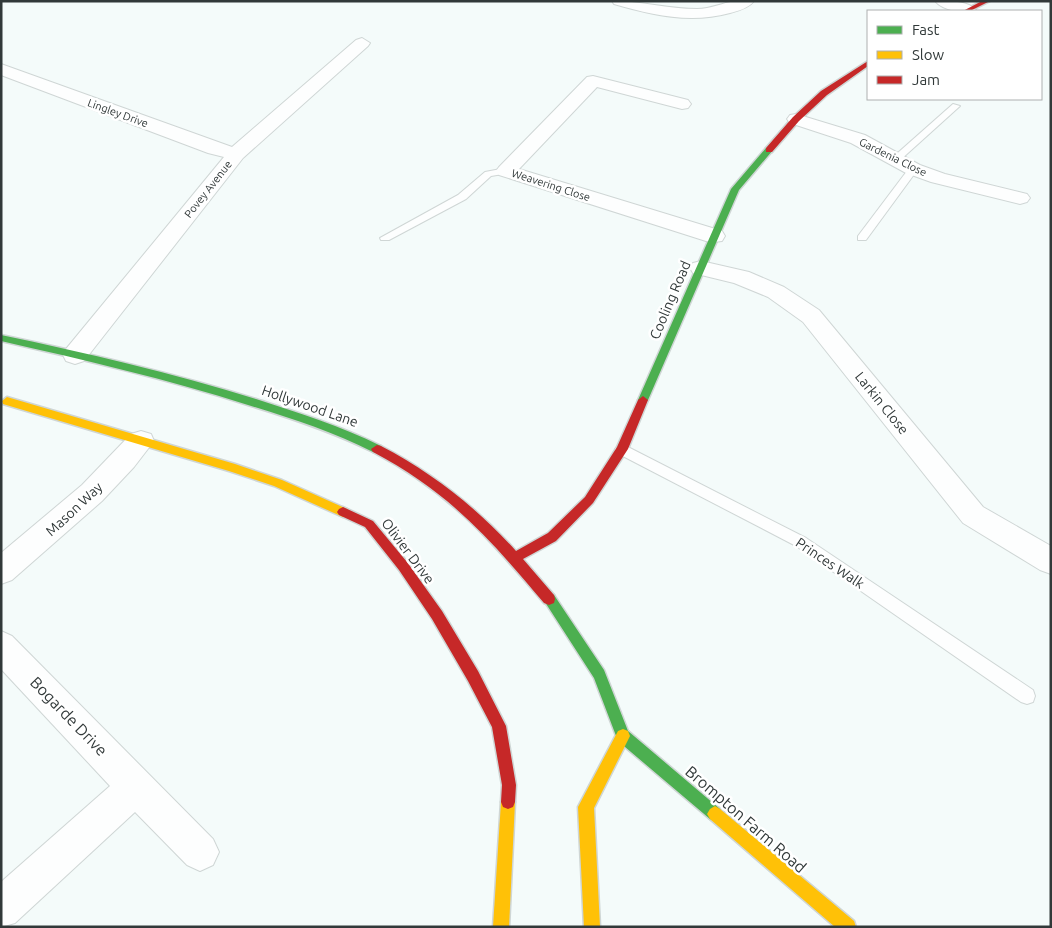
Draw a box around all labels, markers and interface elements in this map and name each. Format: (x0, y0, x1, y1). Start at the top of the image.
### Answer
legend (867, 10, 1042, 100)
text: Fast (912, 21, 940, 38)
text: Slow (912, 46, 945, 63)
text: Jam (912, 71, 940, 88)
street label: Lingley Drive (86, 96, 150, 130)
street label: Gardenia Close (857, 135, 929, 179)
street label: Povey Avenue (182, 158, 234, 220)
street label: Weavering Close (510, 167, 592, 203)
street label: Cooling Road (646, 258, 694, 342)
street label: Larkin Close (852, 369, 912, 437)
street label: Hollywood Lane (260, 382, 360, 430)
street label: Mason Way (42, 479, 106, 539)
street label: Olivier Drive (378, 515, 438, 587)
street label: Princes Walk (793, 534, 867, 592)
street label: Bogarde Drive (27, 673, 111, 759)
street label: Brompton Farm Road (682, 762, 810, 876)

